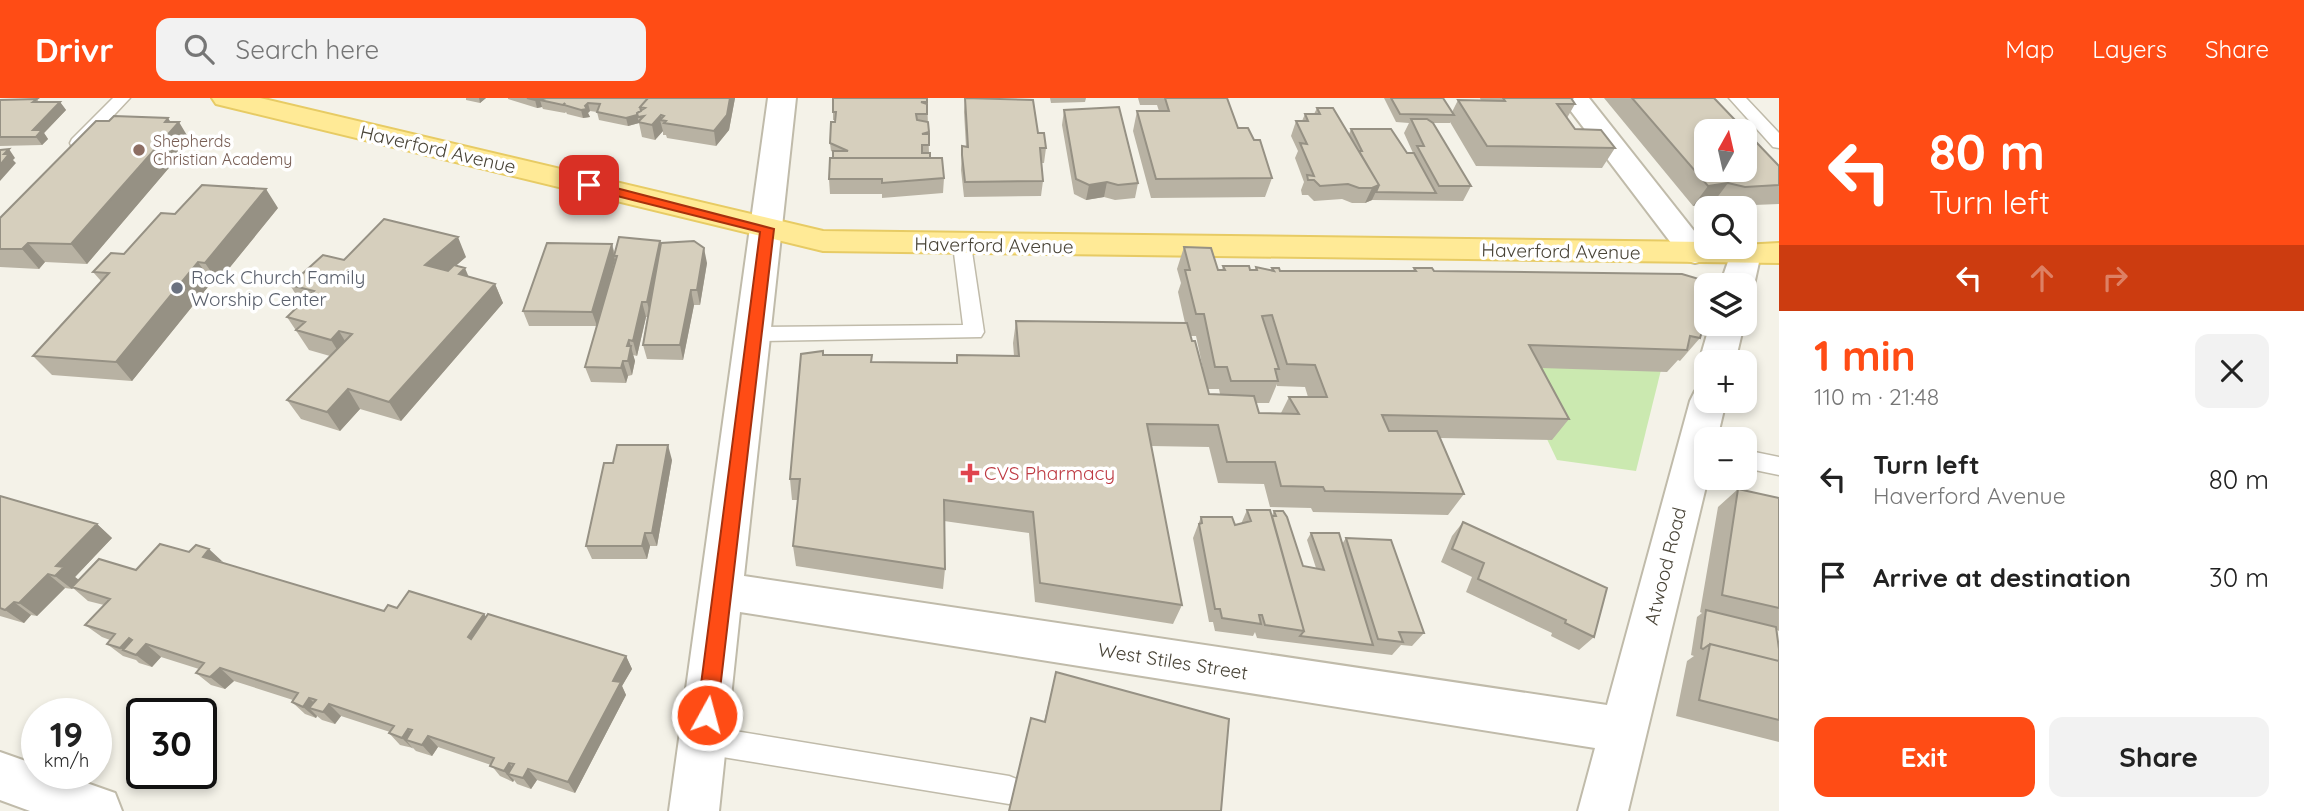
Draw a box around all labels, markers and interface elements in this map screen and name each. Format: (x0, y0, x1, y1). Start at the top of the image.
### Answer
search box (156, 18, 646, 81)
text: Drivr (35, 29, 114, 70)
icon: search (180, 30, 218, 68)
text: Search here (236, 33, 379, 66)
text: Map (2005, 34, 2054, 64)
text: Layers (2092, 34, 2167, 64)
text: Share (2205, 34, 2269, 64)
street label: Haverford Avenue (358, 119, 518, 179)
north arrow (1694, 119, 1757, 182)
map controls (1694, 119, 1757, 490)
text: 80 m (1929, 121, 2045, 182)
icon: left (1814, 126, 1905, 217)
place label: Shepherds Christian Academy (153, 131, 292, 169)
marker: Shepherds Christian Academy (131, 142, 147, 158)
pin (559, 155, 619, 215)
icon: arrive (570, 166, 608, 204)
text: Turn left (1929, 182, 2050, 222)
button: search (1694, 196, 1757, 259)
street label: Haverford Avenue (914, 232, 1074, 258)
street label: Haverford Avenue (1481, 238, 1641, 264)
icon: left (1950, 259, 1988, 297)
icon: ahead (2023, 259, 2061, 297)
icon: right (2096, 259, 2134, 297)
place label: Rock Church Family Worship Center (191, 265, 365, 311)
button: layers (1694, 273, 1757, 336)
marker: Rock Church Family Worship Center (169, 280, 185, 296)
text: 1 min (1814, 329, 1916, 382)
button: close (2195, 334, 2269, 408)
button: + (1694, 350, 1757, 413)
text: 110 m · 21:48 (1814, 382, 1939, 411)
button: − (1694, 427, 1757, 490)
text: Turn left (1873, 448, 1980, 481)
icon: left (1814, 460, 1852, 498)
place label: CVS Pharmacy (984, 461, 1115, 485)
text: 80 m (2209, 463, 2269, 496)
marker: CVS Pharmacy (962, 465, 978, 481)
text: Haverford Avenue (1873, 481, 2066, 510)
street label: Atwood Road (1639, 505, 1691, 627)
icon: arrive (1814, 558, 1852, 596)
text: Arrive at destination (1873, 561, 2131, 594)
text: 30 m (2209, 561, 2269, 594)
street label: West Stiles Street (1096, 637, 1250, 685)
position arrow (670, 678, 744, 752)
speed limit sign: 30 (126, 698, 217, 789)
text: 19 (50, 712, 83, 756)
button: Exit (1814, 717, 2035, 797)
button: Share (2049, 717, 2269, 797)
text: km/h (44, 749, 89, 772)

